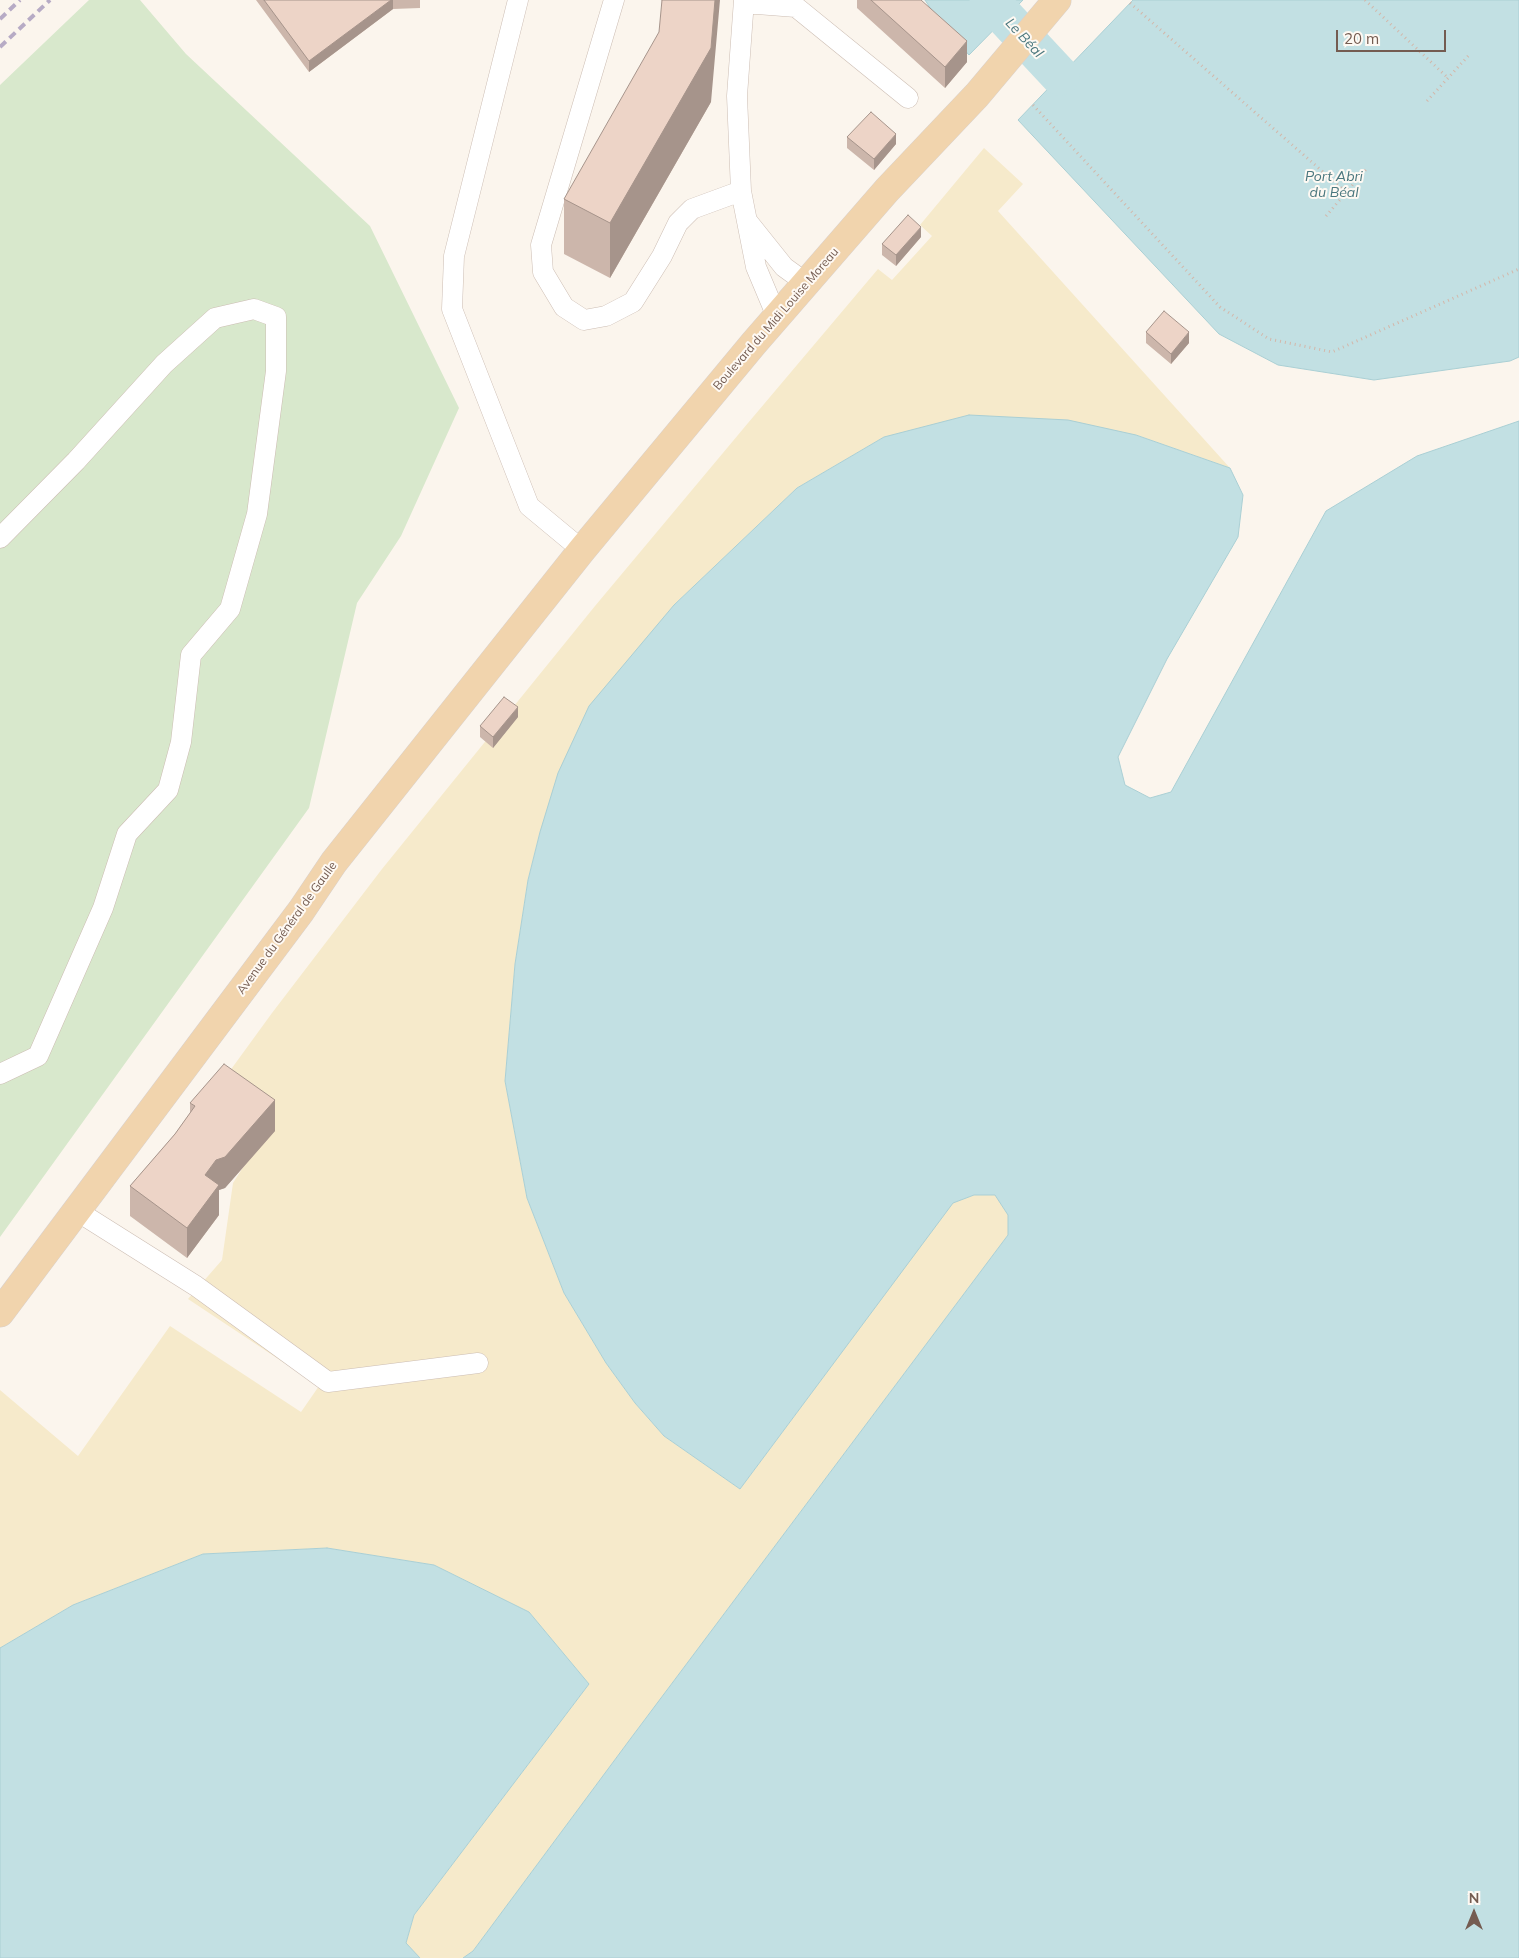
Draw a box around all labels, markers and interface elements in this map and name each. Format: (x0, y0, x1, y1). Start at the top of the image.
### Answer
water label: Le Béal (1002, 15, 1046, 61)
scale bar (1339, 20, 1449, 52)
text: 20 m (1344, 29, 1379, 48)
water label: Port Abri du Béal (1305, 169, 1363, 202)
street label: Boulevard du Midi Louise Moreau (710, 245, 842, 393)
street label: Avenue du Général de Gaulle (234, 859, 340, 997)
north arrow (1449, 1888, 1499, 1938)
text: N (1469, 1889, 1479, 1907)

